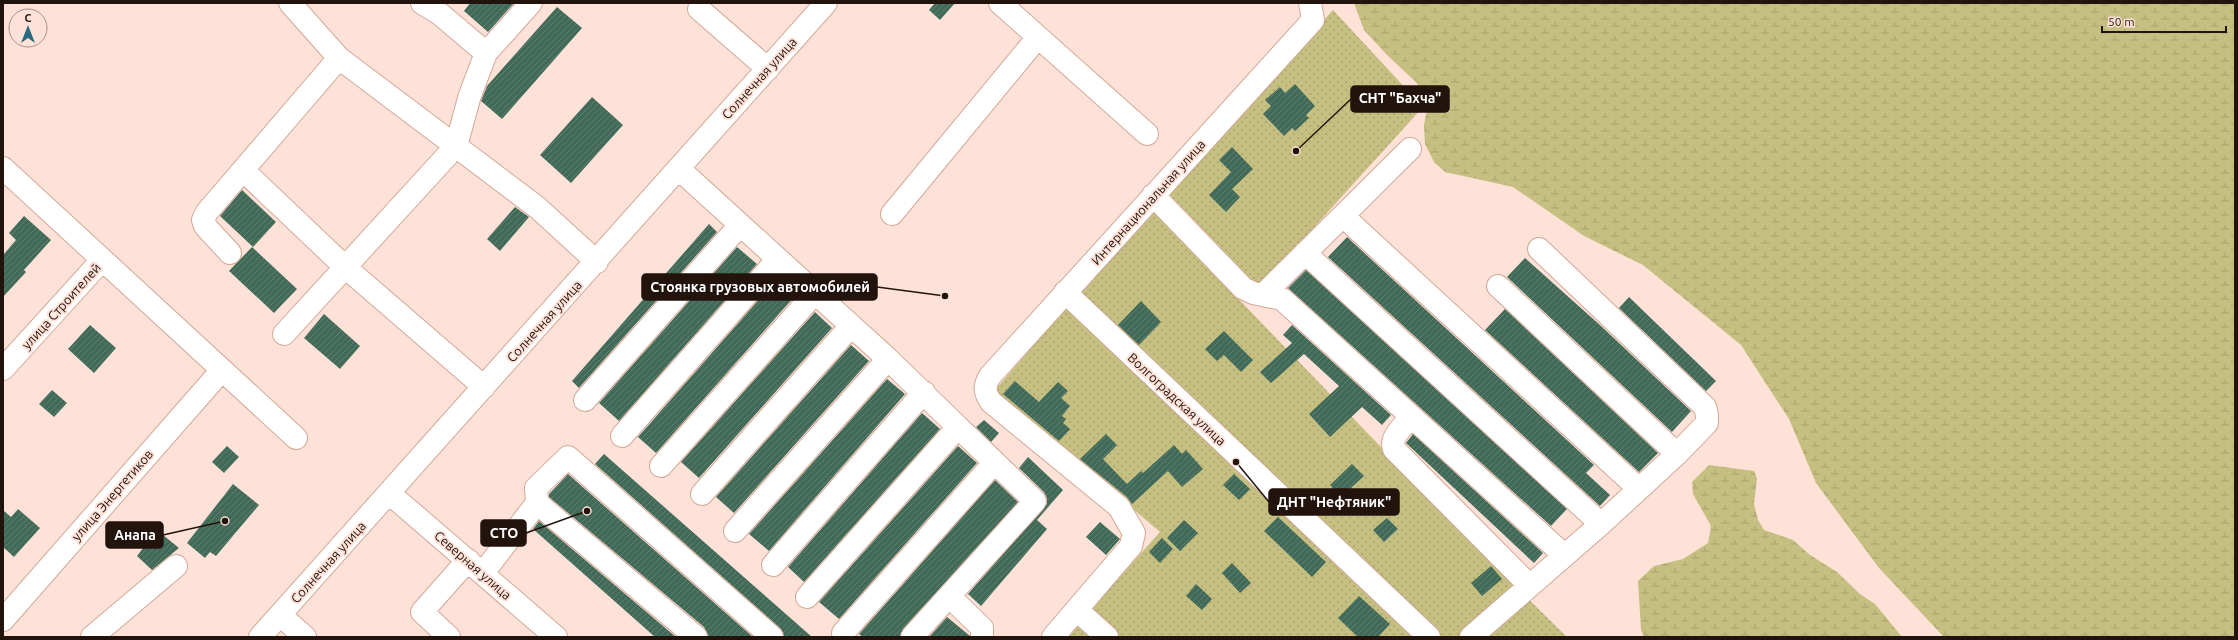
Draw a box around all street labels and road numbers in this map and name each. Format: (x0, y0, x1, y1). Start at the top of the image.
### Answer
street label: Солнечная улица (719, 34, 799, 122)
street label: Интернациональная улица (1088, 137, 1208, 267)
street label: улица Строителей (19, 260, 103, 352)
street label: Солнечная улица (504, 277, 584, 365)
street label: Волгоградская улица (1125, 350, 1229, 448)
street label: улица Энергетиков (69, 447, 155, 543)
street label: Солнечная улица (288, 518, 368, 606)
street label: Северная улица (432, 528, 514, 602)

